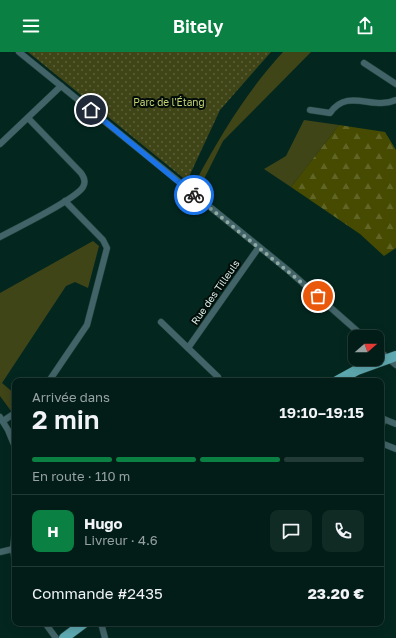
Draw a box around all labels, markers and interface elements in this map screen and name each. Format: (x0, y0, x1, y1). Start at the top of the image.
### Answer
icon: menu (20, 15, 42, 37)
text: Bitely (173, 15, 223, 37)
icon: share (354, 15, 376, 37)
pin (74, 93, 108, 127)
park label: Parc de l'Étang (133, 96, 205, 108)
icon: home (80, 99, 102, 121)
courier (174, 175, 214, 215)
icon: bike (183, 184, 205, 206)
street label: Rue des Tilleuls (188, 257, 242, 327)
pin (301, 279, 335, 313)
icon: bag (307, 285, 329, 307)
north arrow (348, 330, 384, 366)
map controls (348, 330, 384, 366)
text: Arrivée dans (32, 389, 110, 405)
text: 19:10–19:15 (279, 403, 364, 421)
text: 2 min (32, 404, 100, 435)
text: En route · 110 m (32, 468, 130, 484)
button: chat (270, 510, 312, 552)
button: phone (322, 510, 364, 552)
text: Hugo (84, 514, 123, 532)
text: H (47, 522, 59, 540)
text: Livreur · 4.6 (84, 532, 158, 548)
text: Commande #2435 (32, 584, 163, 602)
text: 23.20 € (308, 584, 364, 602)

